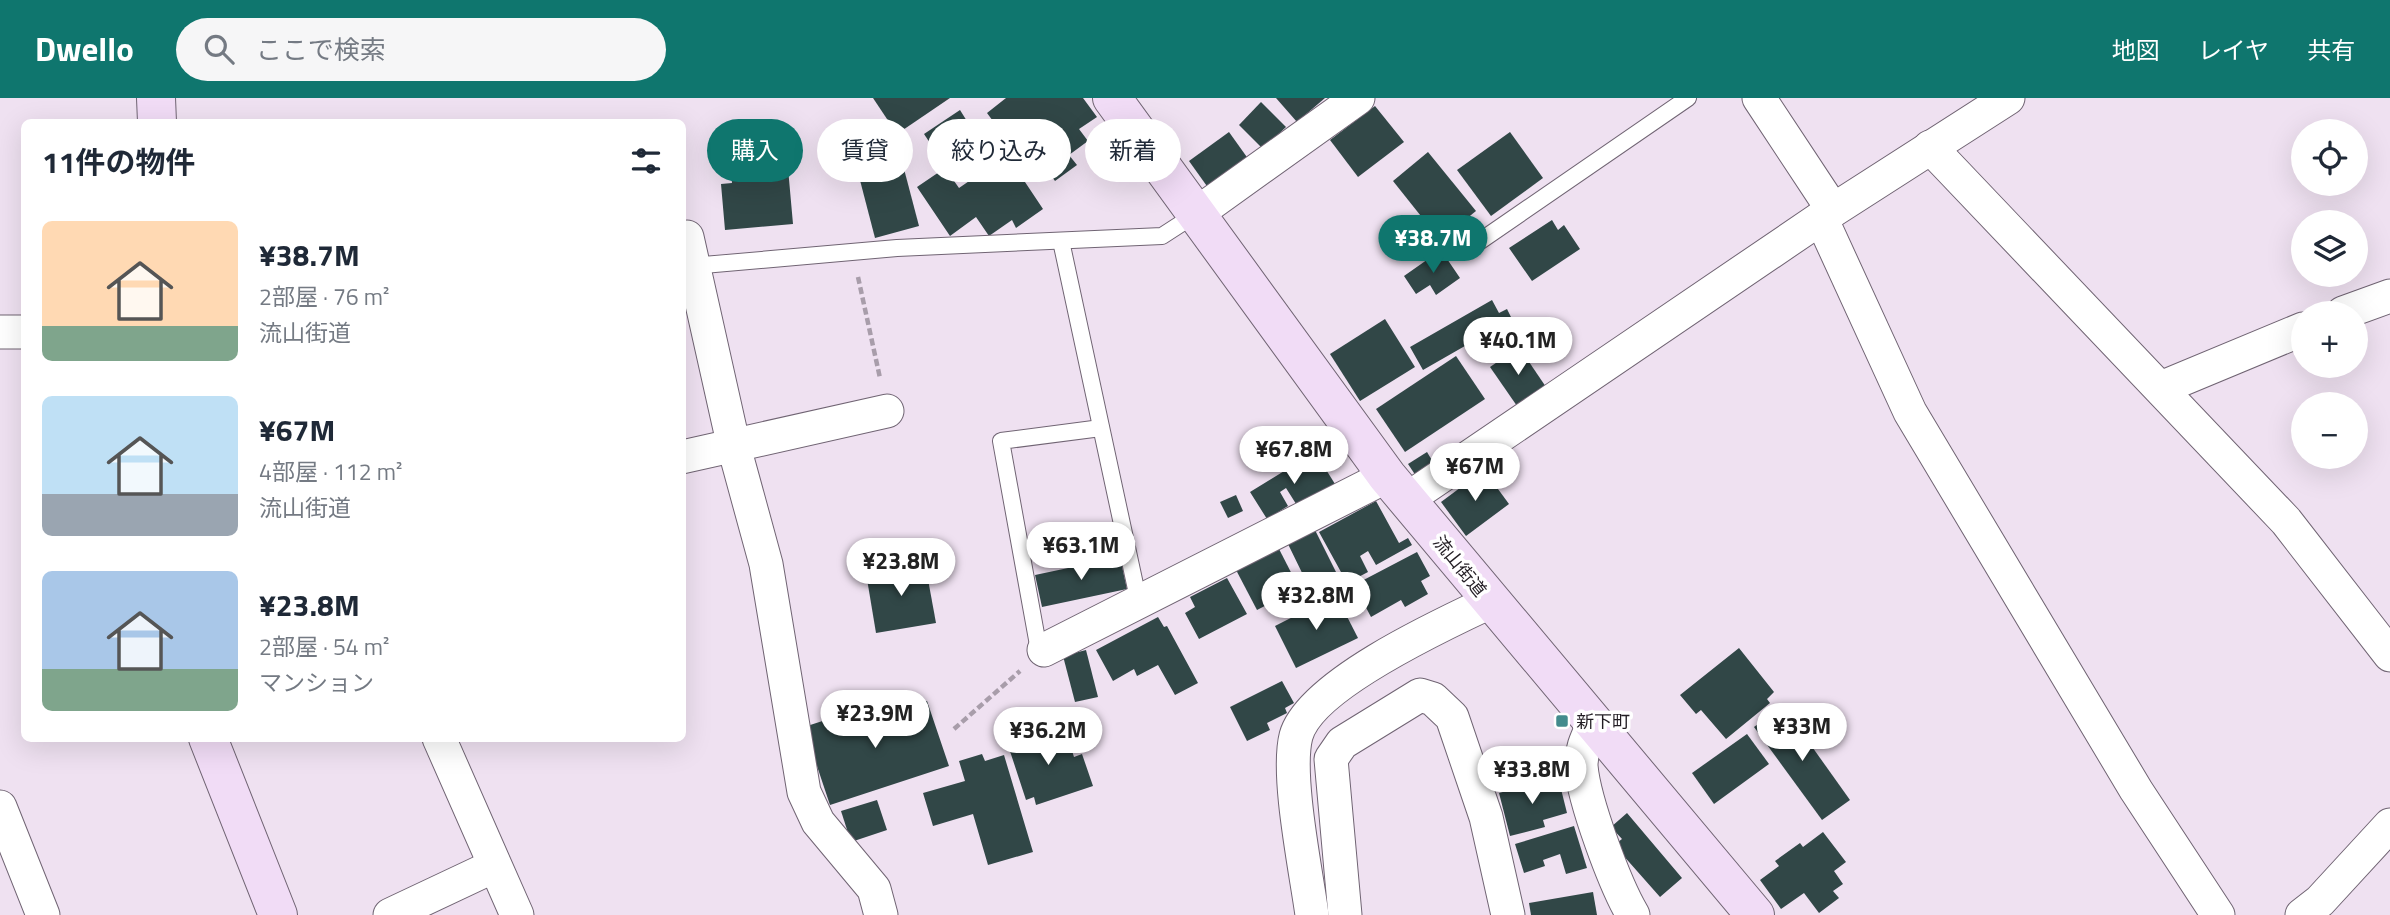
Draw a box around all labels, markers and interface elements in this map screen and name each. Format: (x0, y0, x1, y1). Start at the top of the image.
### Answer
search box (176, 18, 666, 81)
text: Dwello (35, 24, 134, 74)
icon: search (200, 30, 238, 68)
text: ここで検索 (256, 30, 386, 69)
text: 地図 (2112, 32, 2160, 68)
text: レイヤ (2198, 32, 2269, 68)
text: 共有 (2307, 32, 2355, 68)
chip: 購入 (707, 119, 803, 182)
chip: 賃貸 (817, 119, 913, 182)
chip: 絞り込み (927, 119, 1071, 182)
chip: 新着 (1085, 119, 1181, 182)
map controls (2291, 119, 2368, 469)
button: locate (2291, 119, 2368, 196)
text: 11件の物件 (42, 139, 196, 185)
icon: filters (627, 142, 665, 180)
button: layers (2291, 210, 2368, 287)
pin: ¥38.7M (1376, 216, 1490, 275)
text: ¥38.7M (1394, 220, 1472, 255)
text: ¥38.7M (259, 232, 360, 278)
icon: home (98, 249, 182, 333)
text: 2部屋 · 76 m² (259, 279, 389, 314)
button: + (2291, 301, 2368, 378)
text: 流山街道 (259, 315, 351, 350)
pin: ¥40.1M (1461, 317, 1575, 377)
text: ¥40.1M (1479, 322, 1557, 357)
button: − (2291, 392, 2368, 469)
text: ¥67M (259, 407, 335, 453)
icon: home (98, 424, 182, 508)
pin: ¥67.8M (1237, 426, 1351, 486)
text: ¥67.8M (1255, 431, 1333, 466)
pin: ¥67M (1434, 444, 1516, 503)
text: ¥67M (1446, 448, 1504, 483)
text: 4部屋 · 112 m² (259, 454, 402, 489)
text: 流山街道 (259, 490, 351, 525)
pin: ¥63.1M (1024, 522, 1138, 582)
text: ¥63.1M (1042, 527, 1120, 562)
street label: 流山街道 (1427, 530, 1493, 602)
pin: ¥23.8M (844, 538, 958, 598)
text: ¥23.8M (862, 543, 940, 578)
pin: ¥32.8M (1259, 573, 1373, 632)
text: ¥32.8M (1277, 577, 1355, 612)
text: ¥23.8M (259, 582, 360, 628)
icon: home (98, 599, 182, 683)
text: 2部屋 · 54 m² (259, 629, 389, 664)
text: マンション (259, 665, 374, 700)
pin: ¥23.9M (818, 690, 932, 750)
text: ¥23.9M (836, 695, 914, 730)
pin: ¥33M (1761, 704, 1843, 763)
pin: ¥36.2M (991, 708, 1105, 767)
place label: 新下町 (1576, 708, 1630, 735)
text: ¥33M (1773, 708, 1831, 743)
text: ¥36.2M (1009, 712, 1087, 747)
marker: 新下町 (1554, 713, 1570, 729)
pin: ¥33.8M (1475, 746, 1589, 806)
text: ¥33.8M (1493, 751, 1571, 786)

